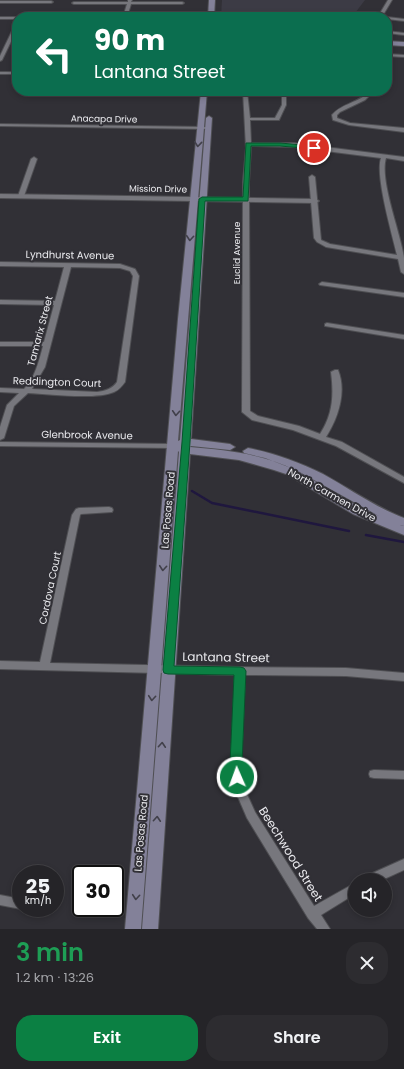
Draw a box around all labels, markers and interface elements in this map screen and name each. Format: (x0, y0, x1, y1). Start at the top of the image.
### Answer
text: 90 m (94, 21, 165, 60)
icon: left (28, 28, 80, 80)
text: Lantana Street (94, 59, 225, 84)
street label: Anacapa Drive (71, 112, 138, 126)
pin (297, 131, 331, 165)
icon: arrive (303, 137, 325, 159)
one-way arrow (194, 141, 203, 147)
street label: Mission Drive (129, 182, 188, 196)
street label: Euclid Avenue (231, 221, 243, 284)
one-way arrow (185, 235, 194, 241)
street label: Lyndhurst Avenue (26, 247, 114, 263)
street label: Tamarix Street (23, 294, 57, 368)
street label: Reddington Court (13, 373, 102, 391)
one-way arrow (171, 410, 180, 416)
street label: Glenbrook Avenue (41, 427, 133, 443)
street label: North Carmen Drive (285, 465, 379, 525)
street label: Las Posas Road (157, 471, 179, 549)
street label: Cordova Court (35, 550, 65, 626)
one-way arrow (159, 565, 168, 571)
street label: Lantana Street (182, 648, 270, 666)
one-way arrow (148, 695, 157, 701)
one-way arrow (158, 742, 167, 748)
position arrow (216, 756, 258, 798)
street label: Las Posas Road (130, 794, 152, 872)
street label: Beechwood Street (255, 803, 327, 905)
one-way arrow (153, 816, 162, 822)
speed limit sign: 30 (72, 865, 124, 917)
text: 25 (26, 872, 50, 900)
map controls (348, 873, 392, 917)
button: sound (348, 873, 392, 917)
text: km/h (25, 893, 51, 908)
one-way arrow (131, 894, 140, 900)
text: 3 min (16, 936, 84, 969)
button: close (346, 942, 388, 984)
text: 1.2 km · 13:26 (16, 968, 94, 987)
button: Exit (16, 1015, 198, 1061)
button: Share (206, 1015, 388, 1061)

